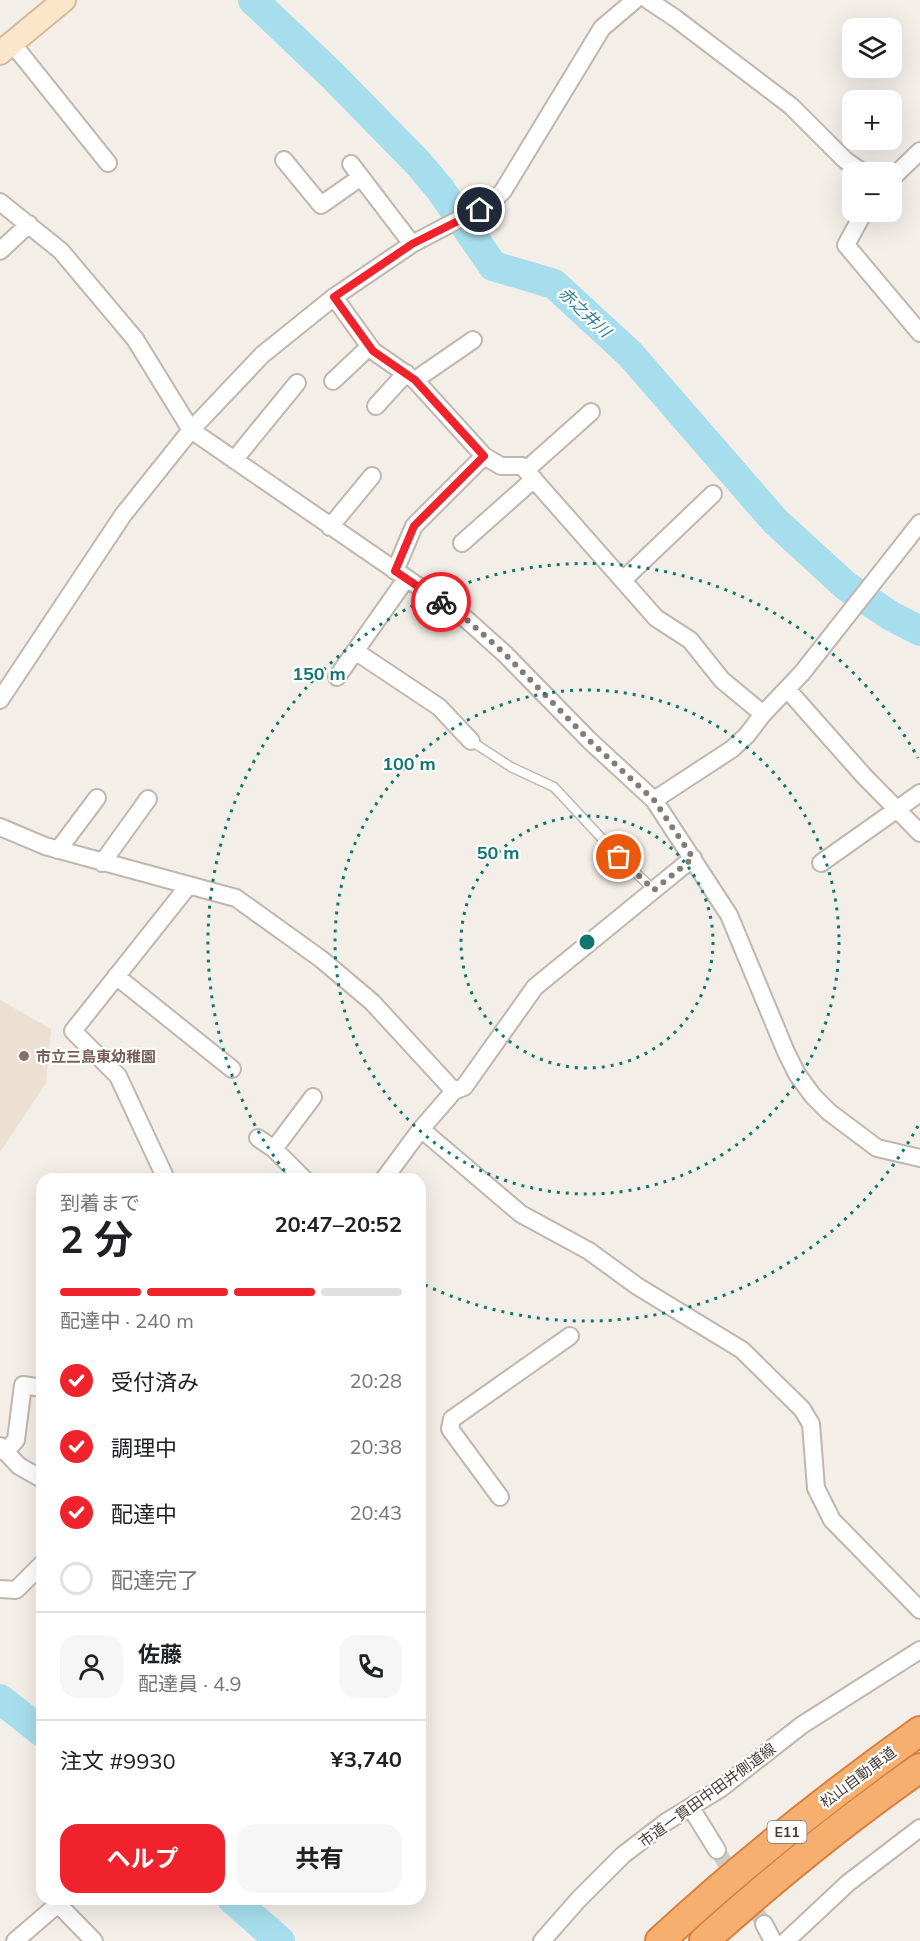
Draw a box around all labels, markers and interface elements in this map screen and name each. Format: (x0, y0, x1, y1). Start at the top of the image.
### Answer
map controls (842, 18, 902, 222)
button: layers (842, 18, 902, 78)
button: + (842, 90, 902, 150)
button: − (842, 162, 902, 222)
pin (454, 184, 505, 235)
icon: home (463, 193, 496, 226)
water label: 赤之井川 (555, 283, 617, 342)
courier (411, 572, 471, 632)
icon: bike (425, 586, 458, 619)
text: 150 m (292, 662, 346, 685)
text: 100 m (382, 752, 436, 775)
pin (593, 831, 644, 882)
icon: bag (602, 840, 635, 873)
text: 50 m (477, 841, 519, 864)
centre of rings (577, 932, 597, 952)
place label: 市立三島東幼稚園 (36, 1047, 156, 1066)
marker: 市立三島東幼稚園 (17, 1049, 31, 1063)
text: 到着まで (60, 1190, 140, 1215)
text: 20:47–20:52 (274, 1210, 402, 1238)
text: 2 分 (60, 1214, 133, 1263)
text: 配達中 · 240 m (60, 1308, 194, 1333)
icon: check (60, 1364, 93, 1397)
text: 受付済み (111, 1368, 199, 1396)
text: 20:28 (349, 1368, 402, 1393)
icon: check (60, 1430, 93, 1463)
text: 調理中 (111, 1434, 177, 1462)
text: 20:38 (349, 1434, 402, 1459)
icon: check (60, 1496, 93, 1529)
text: 配達中 (111, 1500, 177, 1528)
text: 20:43 (349, 1500, 402, 1525)
text: 配達完了 (111, 1566, 199, 1594)
button: person (60, 1635, 123, 1698)
button: phone (339, 1635, 402, 1698)
text: 佐藤 (138, 1640, 182, 1668)
text: 配達員 · 4.9 (138, 1671, 242, 1696)
street label: 市道一貫田中田井側道線 (635, 1739, 779, 1851)
street label: 松山自動車道 (816, 1742, 900, 1812)
text: ¥3,740 (331, 1745, 402, 1773)
text: 注文 #9930 (60, 1747, 176, 1775)
road number: E11 (768, 1821, 806, 1843)
button: ヘルプ (60, 1824, 225, 1893)
button: 共有 (237, 1824, 402, 1893)

